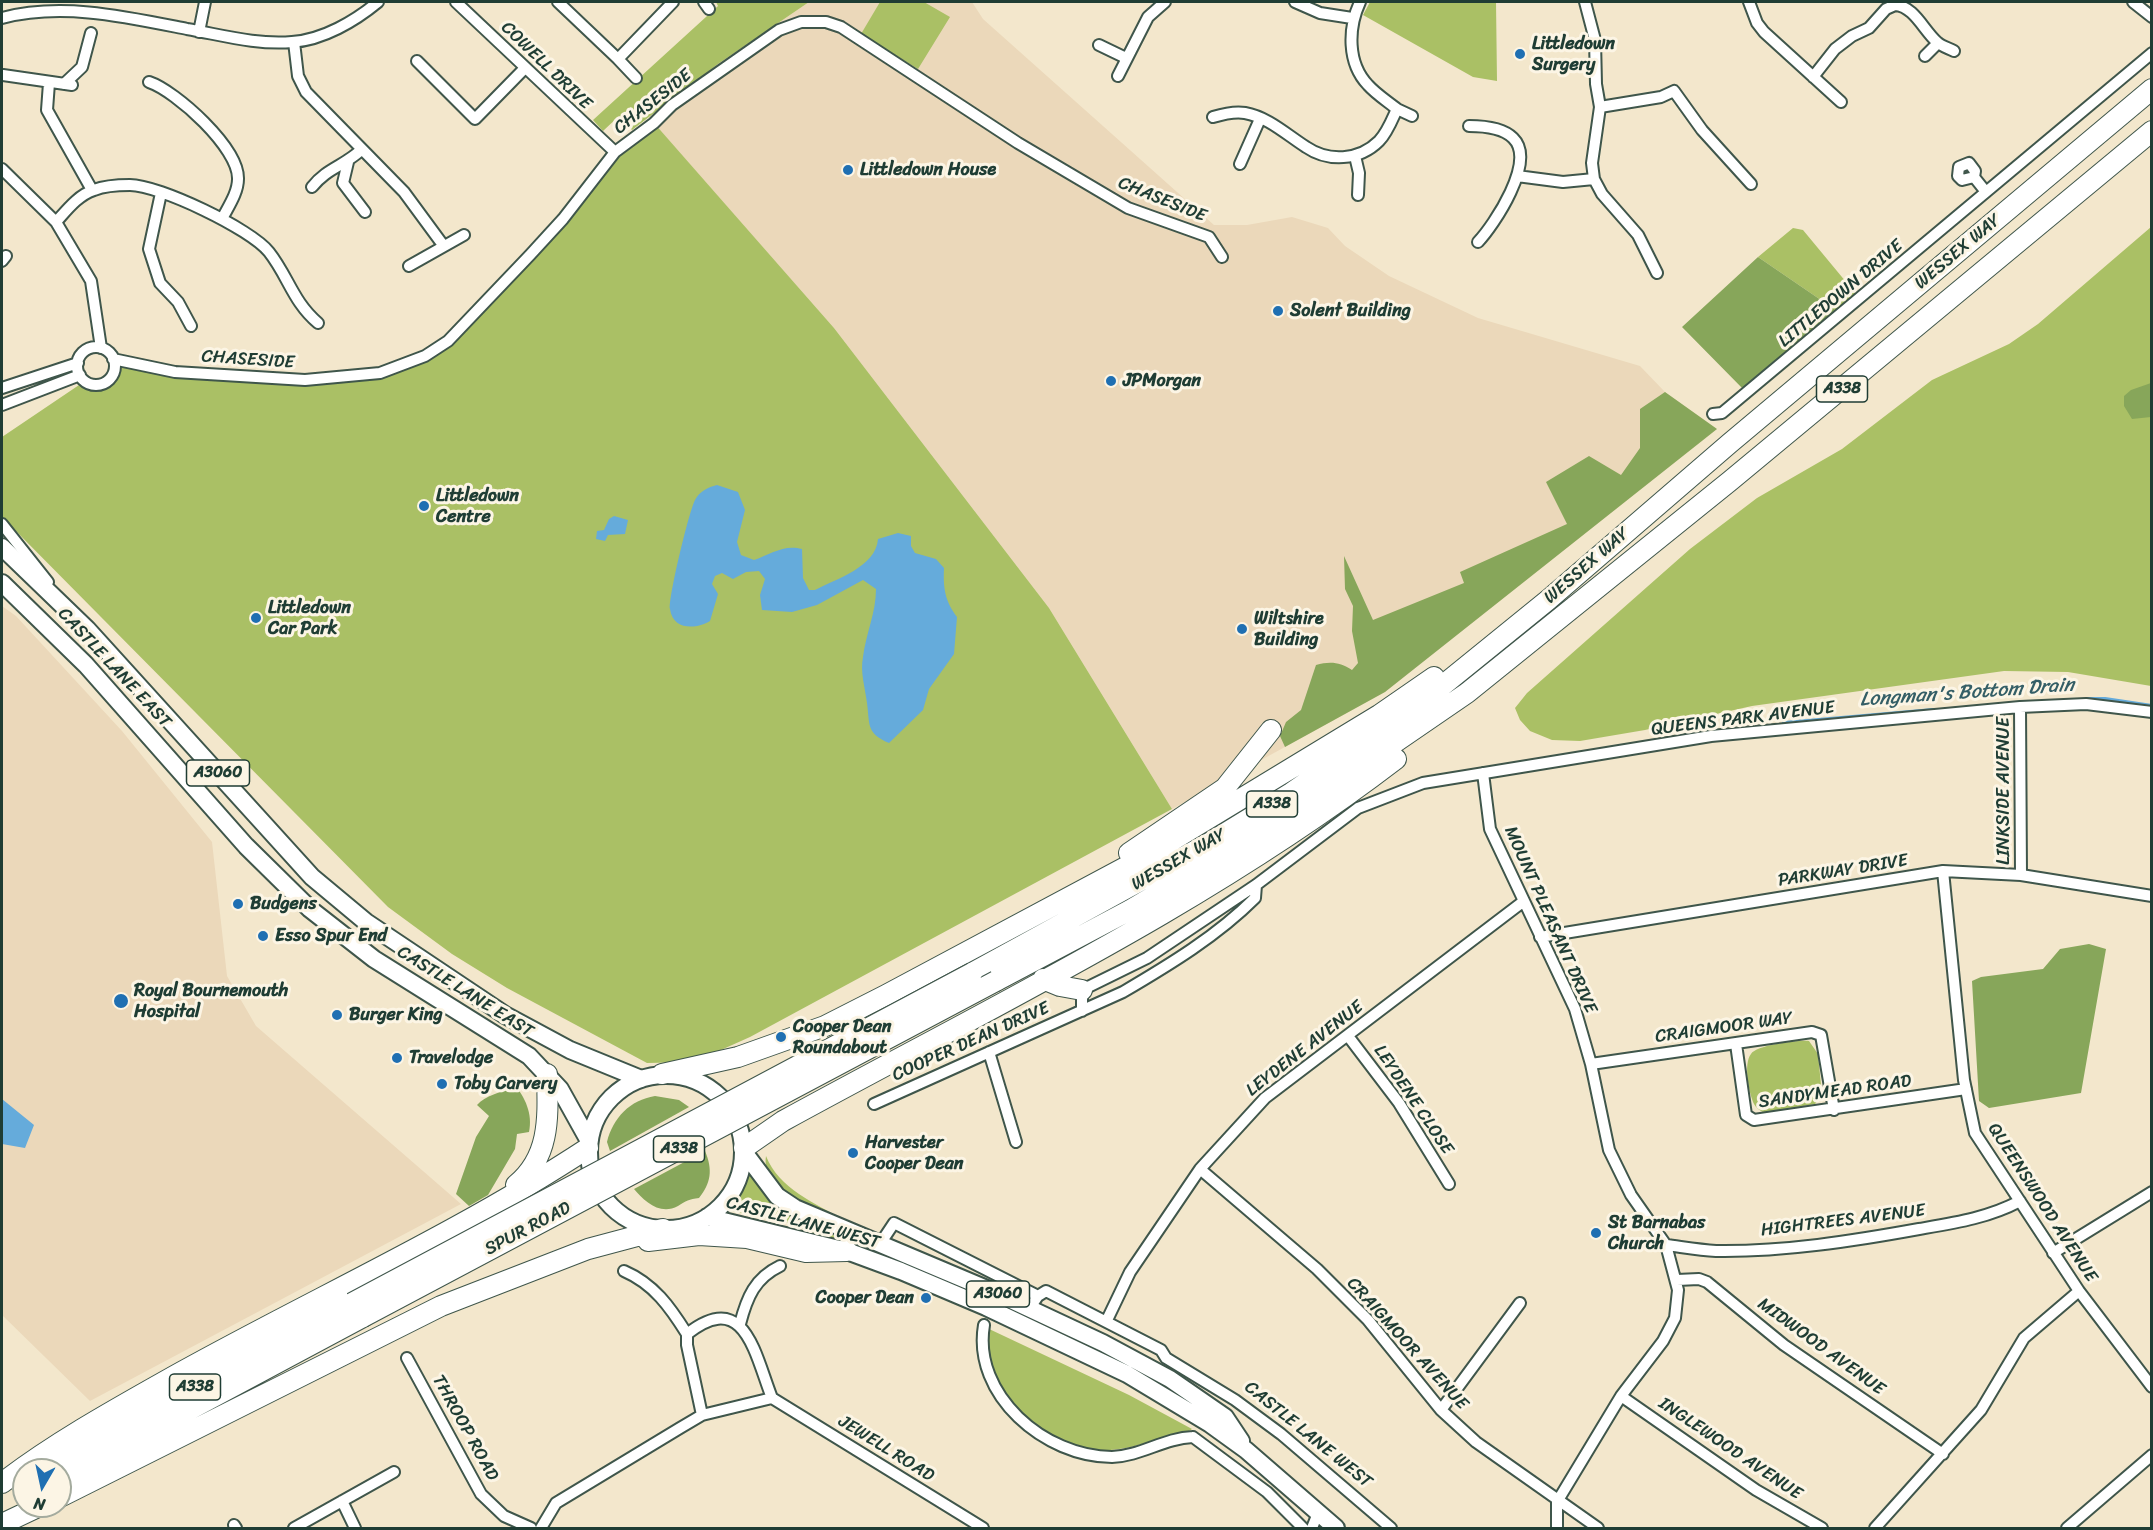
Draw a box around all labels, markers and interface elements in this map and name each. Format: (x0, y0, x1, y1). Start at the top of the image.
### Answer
street label: COWELL DRIVE (496, 17, 596, 115)
place label: Littledown Surgery (1532, 33, 1615, 76)
marker: Littledown Surgery (1513, 47, 1527, 61)
street label: CHASESIDE (610, 65, 696, 139)
place label: Littledown House (860, 159, 996, 181)
marker: Littledown House (841, 163, 855, 177)
street label: CHASESIDE (1115, 173, 1209, 227)
street label: WESSEX WAY (1911, 210, 2005, 294)
street label: LITTLEDOWN DRIVE (1774, 236, 1908, 352)
place label: Solent Building (1290, 300, 1411, 322)
marker: Solent Building (1271, 304, 1285, 318)
street label: CHASESIDE (201, 346, 295, 374)
place label: JPMorgan (1123, 370, 1201, 392)
marker: JPMorgan (1104, 374, 1118, 388)
road number: A338 (1816, 376, 1868, 402)
place label: Littledown Centre (436, 485, 519, 528)
marker: Littledown Centre (417, 499, 431, 513)
street label: WESSEX WAY (1540, 523, 1634, 609)
place label: Littledown Car Park (268, 597, 351, 640)
street label: CASTLE LANE EAST (53, 603, 175, 733)
place label: Wiltshire Building (1254, 608, 1324, 650)
marker: Littledown Car Park (249, 611, 263, 625)
marker: Wiltshire Building (1235, 622, 1249, 636)
water label: Longman's Bottom Drain (1859, 674, 2075, 712)
street label: QUEENS PARK AVENUE (1650, 697, 1836, 741)
street label: LINKSIDE AVENUE (1993, 717, 2015, 865)
road number: A3060 (186, 760, 250, 786)
road number: A338 (1246, 791, 1298, 817)
street label: MOUNT PLEASANT DRIVE (1499, 823, 1601, 1017)
street label: WESSEX WAY (1128, 824, 1230, 896)
street label: PARKWAY DRIVE (1777, 850, 1909, 892)
place label: Budgens (250, 893, 317, 915)
marker: Budgens (231, 897, 245, 911)
place label: Esso Spur End (275, 925, 387, 947)
marker: Esso Spur End (256, 929, 270, 943)
street label: CASTLE LANE EAST (393, 941, 537, 1043)
place label: Royal Bournemouth Hospital (134, 980, 288, 1022)
marker: Royal Bournemouth Hospital (112, 992, 130, 1010)
street label: LEYDENE AVENUE (1242, 997, 1368, 1101)
street label: COOPER DEAN DRIVE (889, 998, 1053, 1086)
place label: Burger King (349, 1004, 442, 1026)
marker: Burger King (330, 1008, 344, 1022)
street label: CRAIGMOOR WAY (1654, 1008, 1794, 1048)
place label: Cooper Dean Roundabout (793, 1016, 892, 1058)
marker: Cooper Dean Roundabout (774, 1030, 788, 1044)
street label: LEYDENE CLOSE (1369, 1041, 1457, 1159)
place label: Travelodge (409, 1047, 493, 1069)
marker: Travelodge (390, 1051, 404, 1065)
street label: SANDYMEAD ROAD (1757, 1071, 1913, 1113)
place label: Toby Carvery (454, 1073, 557, 1095)
marker: Toby Carvery (435, 1077, 449, 1091)
street label: QUEENSWOOD AVENUE (1983, 1120, 2101, 1286)
place label: Harvester Cooper Dean (865, 1132, 964, 1174)
road number: A338 (654, 1136, 704, 1162)
marker: Harvester Cooper Dean (846, 1146, 860, 1160)
street label: CASTLE LANE WEST (724, 1192, 882, 1254)
street label: SPUR ROAD (481, 1197, 575, 1261)
street label: HIGHTREES AVENUE (1760, 1200, 1926, 1242)
place label: St Barnabas Church (1608, 1212, 1705, 1254)
marker: St Barnabas Church (1589, 1226, 1603, 1240)
street label: CRAIGMOOR AVENUE (1342, 1273, 1472, 1415)
road number: A3060 (966, 1281, 1030, 1307)
place label: Cooper Dean (815, 1287, 914, 1309)
marker: Cooper Dean (919, 1291, 933, 1305)
street label: MIDWOOD AVENUE (1753, 1294, 1889, 1400)
street label: THROOP ROAD (427, 1371, 503, 1485)
road number: A338 (170, 1374, 220, 1400)
street label: CASTLE LANE WEST (1240, 1377, 1376, 1493)
street label: INGLEWOOD AVENUE (1654, 1393, 1806, 1505)
street label: JEWELL ROAD (834, 1411, 938, 1487)
north arrow (12, 1458, 72, 1518)
text: N (32, 1489, 47, 1519)

